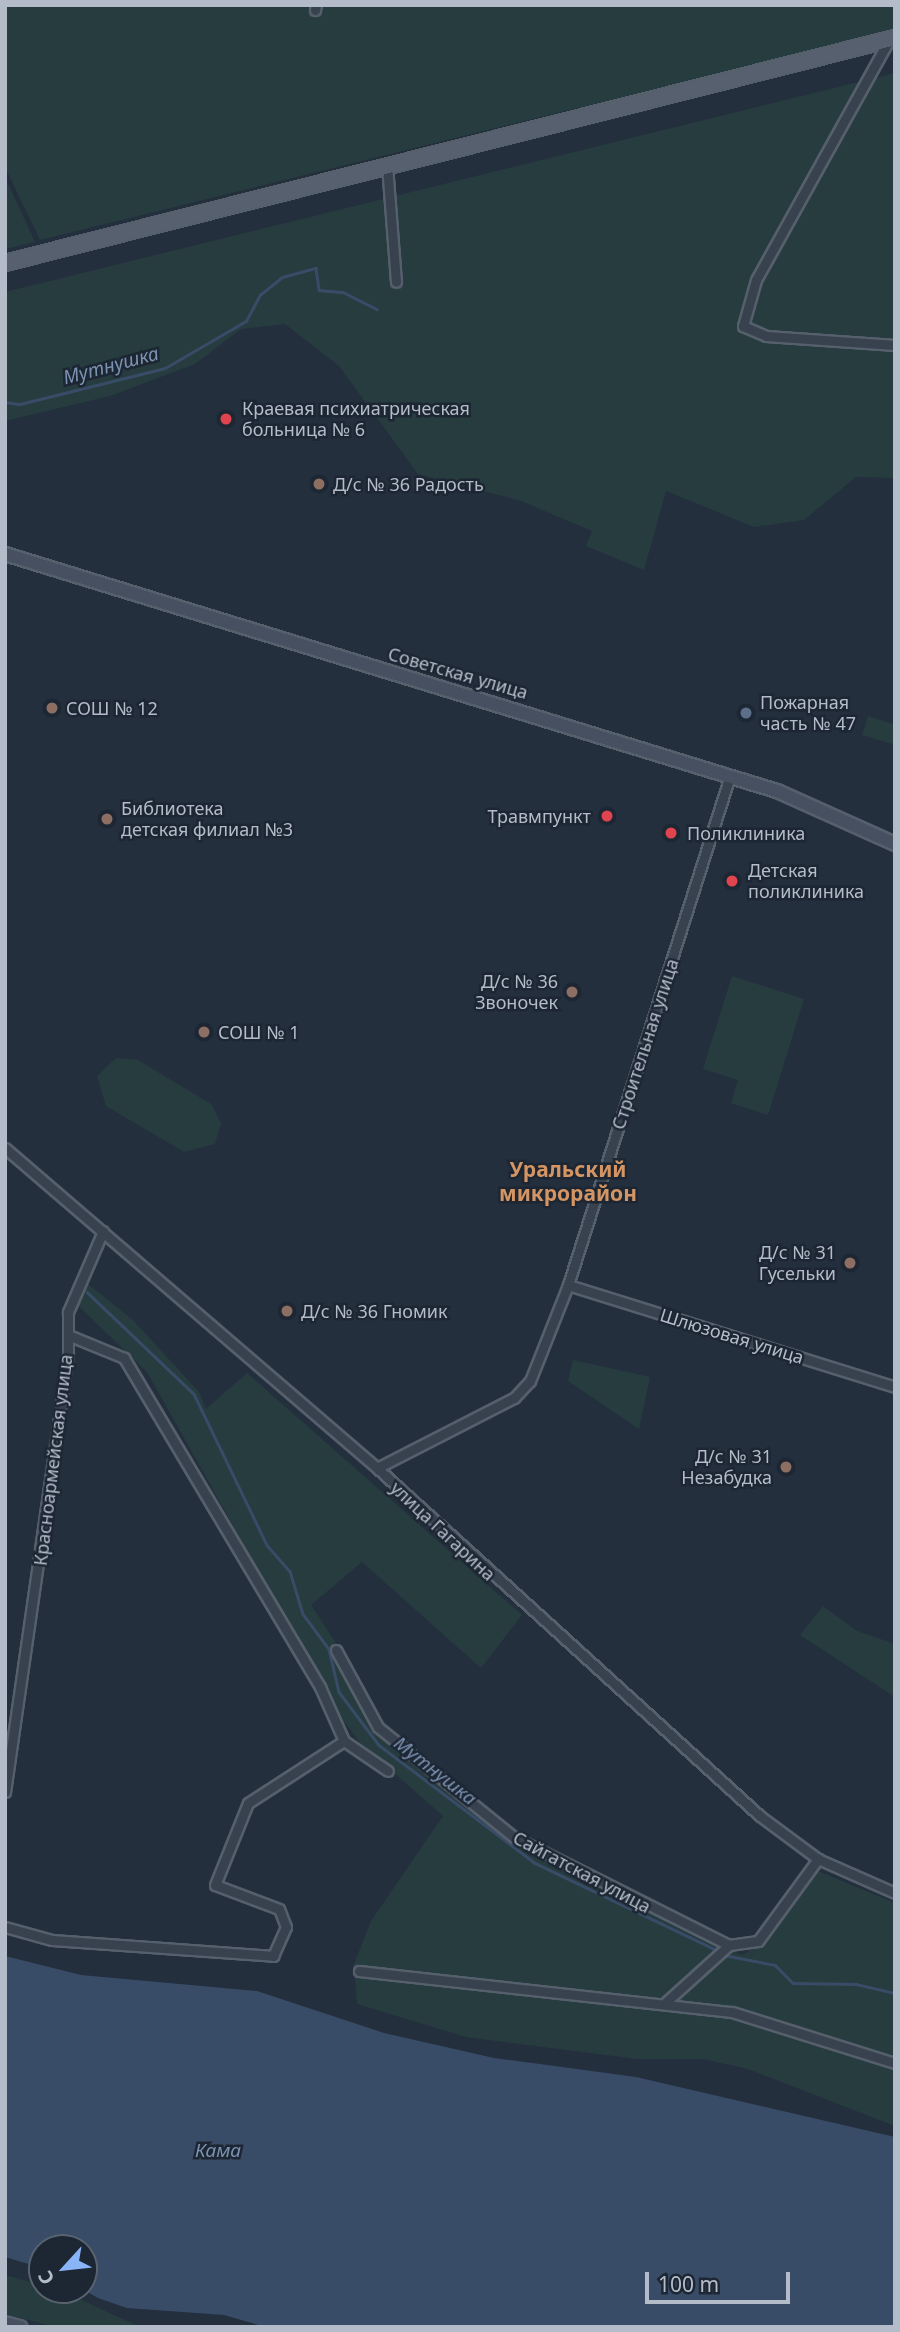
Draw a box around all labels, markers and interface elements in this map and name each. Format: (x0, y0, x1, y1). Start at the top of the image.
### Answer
water label: Мутнушка (61, 342, 161, 390)
place label: Краевая психиатрическая больница № 6 (242, 398, 470, 440)
marker: Краевая психиатрическая больница № 6 (216, 409, 236, 429)
place label: Д/с № 36 Радость (333, 473, 484, 495)
marker: Д/с № 36 Радость (311, 476, 327, 492)
street label: Советская улица (386, 643, 530, 703)
place label: Пожарная часть № 47 (760, 692, 856, 734)
place label: СОШ № 12 (66, 697, 158, 719)
marker: СОШ № 12 (44, 700, 60, 716)
marker: Пожарная часть № 47 (738, 705, 754, 721)
place label: Библиотека детская филиал №3 (121, 798, 293, 840)
place label: Травмпункт (488, 805, 591, 827)
marker: Травмпункт (597, 806, 617, 826)
marker: Библиотека детская филиал №3 (99, 811, 115, 827)
place label: Поликлиника (687, 822, 805, 844)
marker: Поликлиника (661, 823, 681, 843)
place label: Детская поликлиника (748, 860, 864, 903)
marker: Детская поликлиника (722, 871, 742, 891)
street label: Строительная улица (607, 956, 683, 1132)
place label: Д/с № 36 Звоночек (475, 971, 558, 1014)
marker: Д/с № 36 Звоночек (564, 984, 580, 1000)
place label: СОШ № 1 (218, 1021, 300, 1043)
marker: СОШ № 1 (196, 1024, 212, 1040)
district label: Уральский микрорайон (499, 1156, 637, 1206)
place label: Д/с № 31 Гусельки (759, 1242, 836, 1284)
marker: Д/с № 31 Гусельки (842, 1255, 858, 1271)
place label: Д/с № 36 Гномик (301, 1300, 448, 1322)
marker: Д/с № 36 Гномик (279, 1303, 295, 1319)
street label: Шлюзовая улица (657, 1304, 807, 1368)
street label: Красноармейская улица (29, 1353, 77, 1567)
place label: Д/с № 31 Незабудка (681, 1446, 772, 1488)
marker: Д/с № 31 Незабудка (778, 1459, 794, 1475)
street label: улица Гагарина (386, 1477, 500, 1585)
water label: Мутнушка (389, 1732, 481, 1810)
street label: Сайгатская улица (509, 1827, 655, 1917)
water label: Кама (195, 2140, 241, 2162)
north arrow (28, 2234, 98, 2304)
scale bar (648, 2258, 793, 2302)
text: С (32, 2266, 60, 2289)
text: 100 m (658, 2270, 719, 2298)

